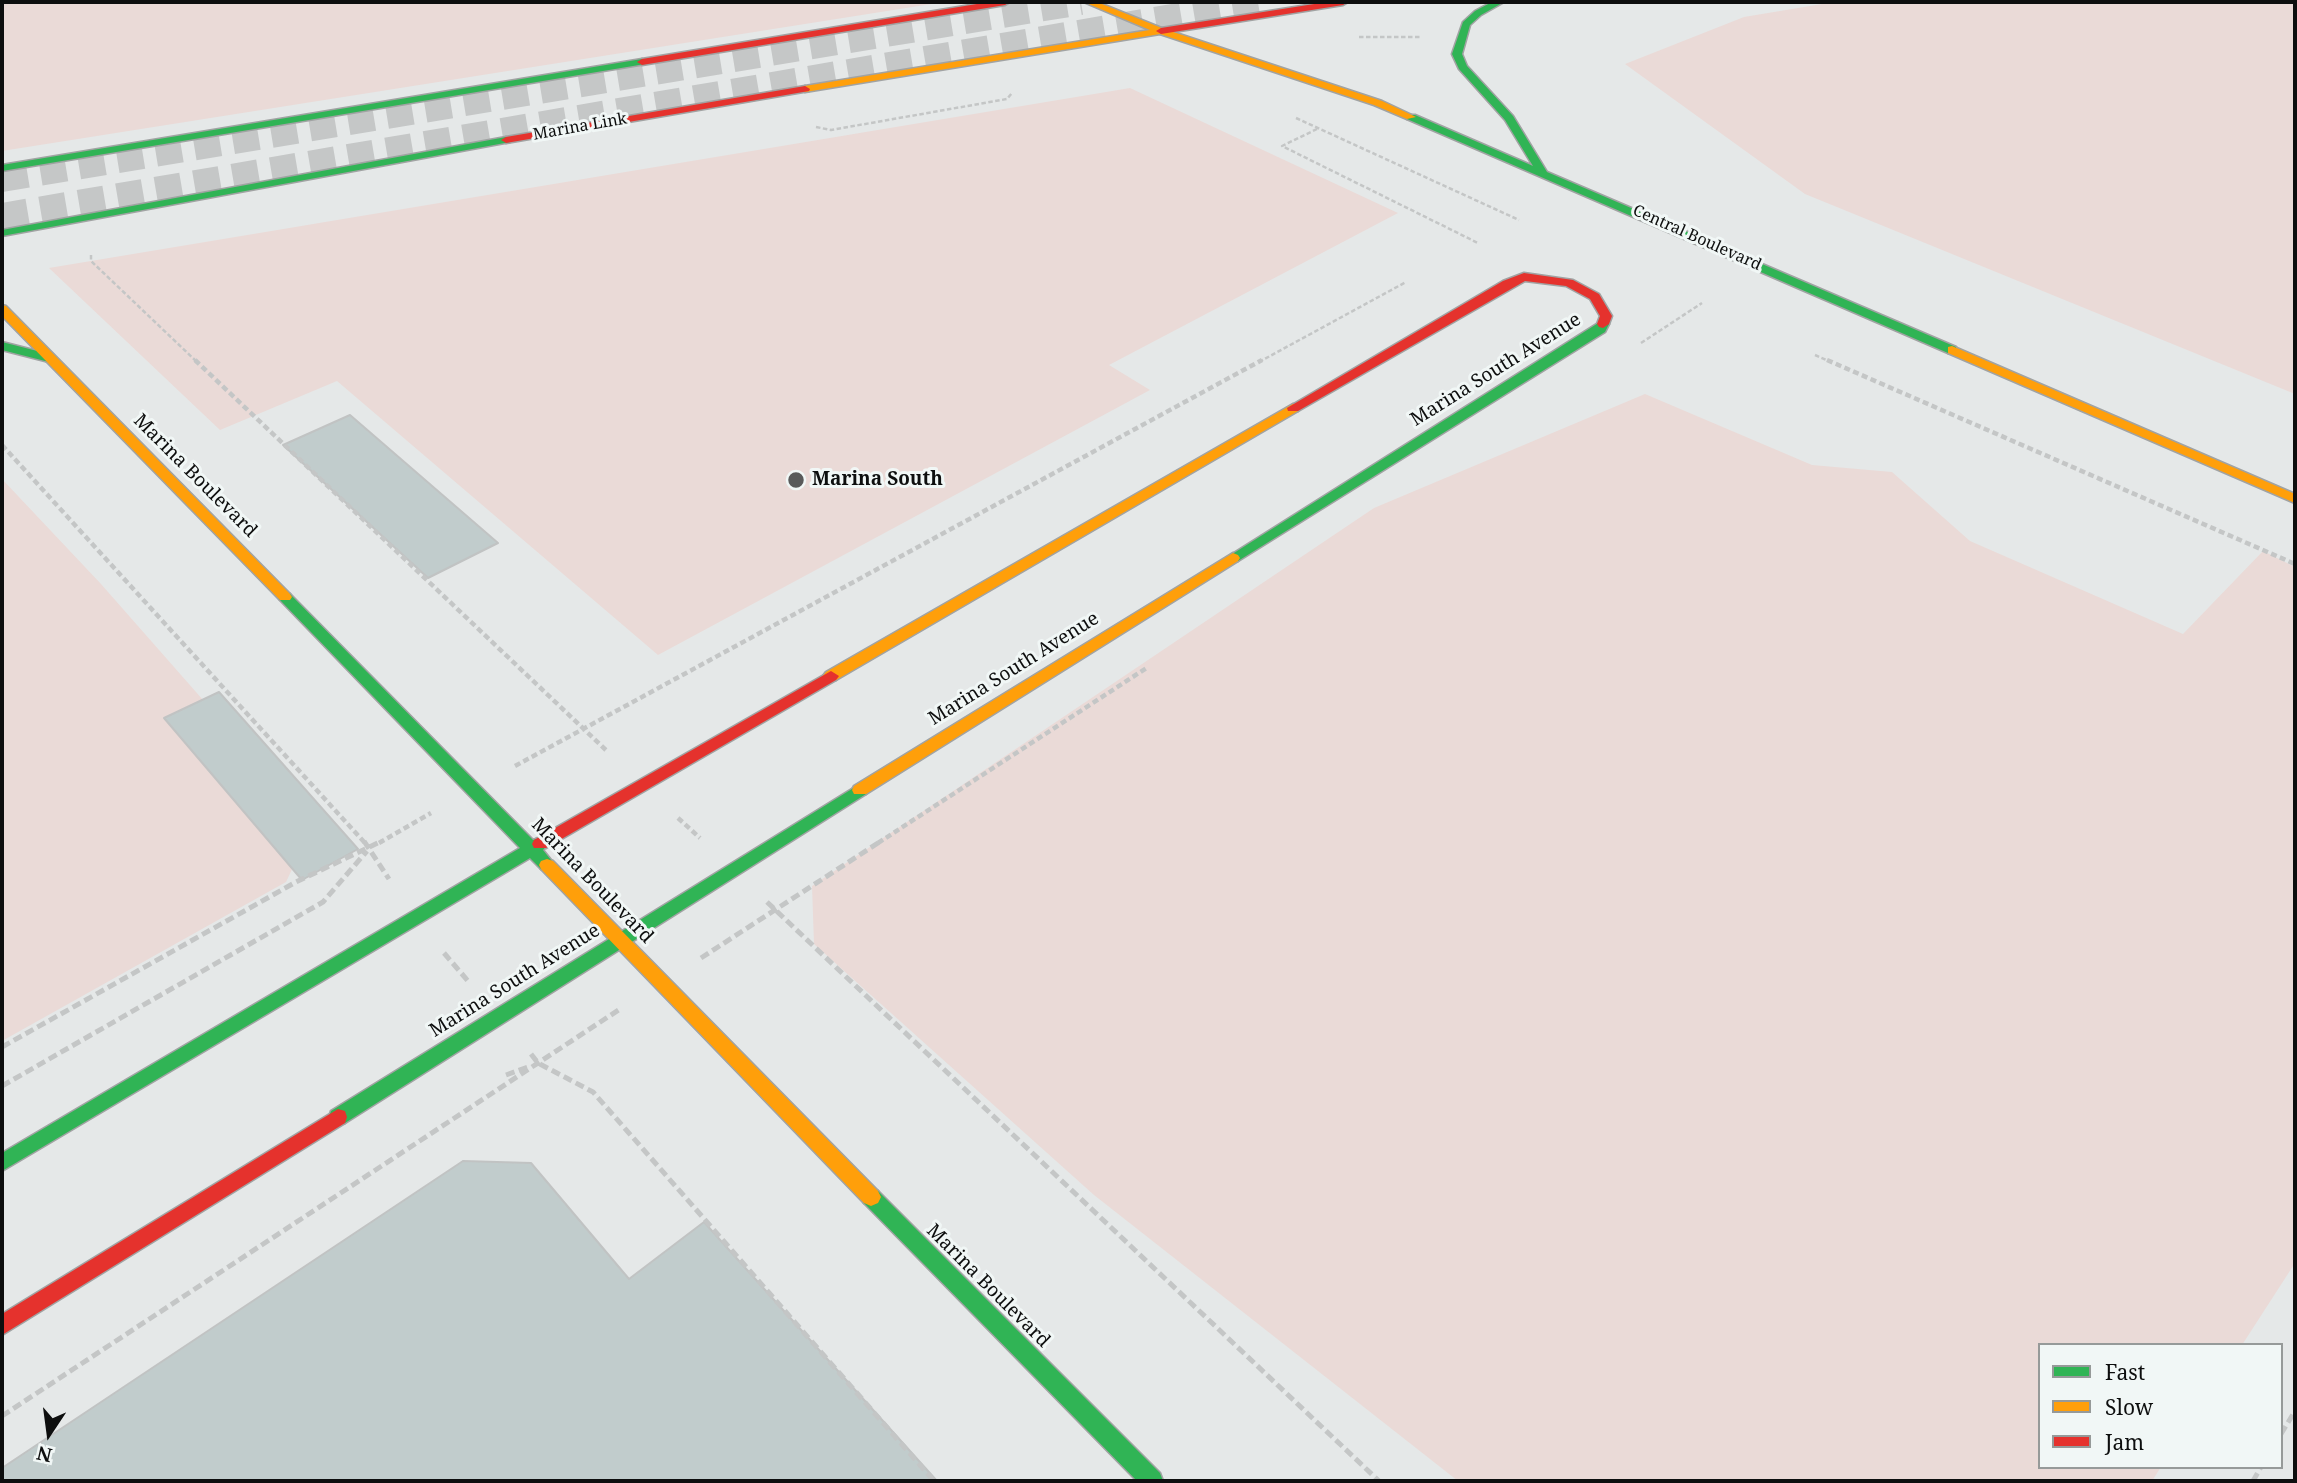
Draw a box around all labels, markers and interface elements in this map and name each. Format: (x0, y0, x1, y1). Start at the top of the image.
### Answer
street label: Marina Link (532, 109, 628, 145)
street label: Central Boulevard (1630, 201, 1764, 275)
street label: Marina South Avenue (1407, 308, 1585, 432)
street label: Marina Boulevard (129, 410, 261, 542)
place label: Marina South (812, 469, 943, 491)
marker: Marina South (786, 470, 806, 490)
street label: Marina South Avenue (925, 607, 1103, 731)
street label: Marina Boulevard (526, 814, 658, 948)
street label: Marina South Avenue (426, 919, 604, 1043)
street label: Marina Boulevard (922, 1220, 1054, 1352)
legend (2038, 1343, 2283, 1469)
text: Fast (2105, 1358, 2145, 1386)
text: Slow (2105, 1393, 2153, 1421)
north arrow (14, 1399, 84, 1469)
text: Jam (2105, 1428, 2144, 1456)
text: N (34, 1440, 55, 1469)

